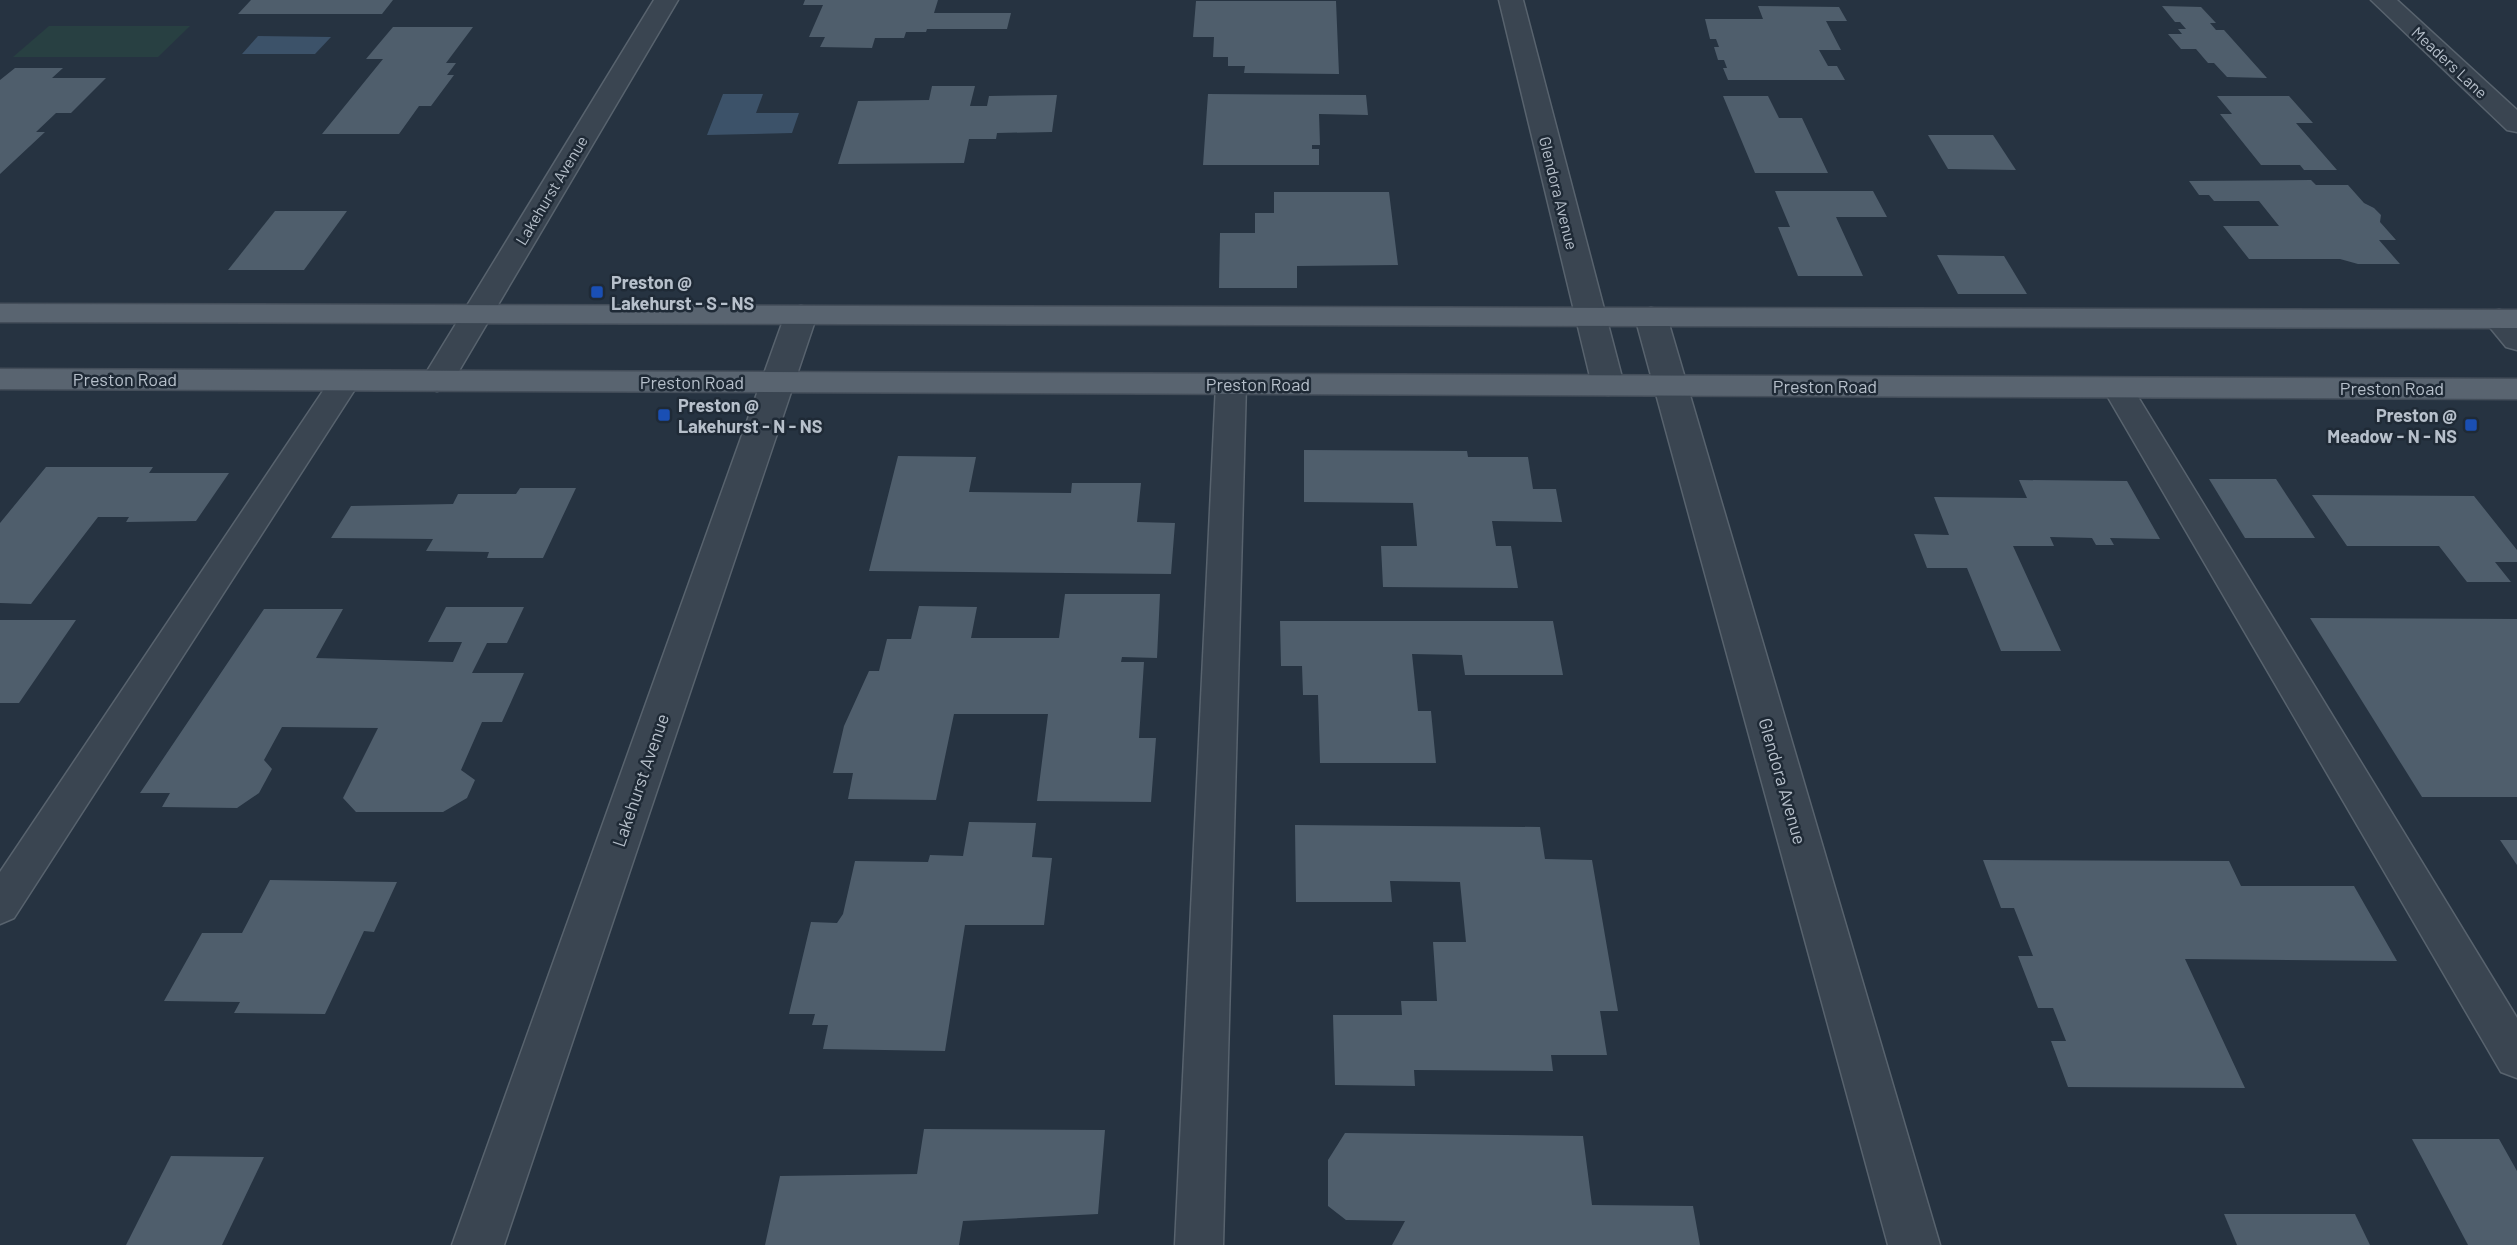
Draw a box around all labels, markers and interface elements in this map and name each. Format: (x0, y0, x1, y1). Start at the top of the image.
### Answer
street label: Meaders Lane (2408, 22, 2492, 102)
street label: Lakehurst Avenue (511, 132, 591, 248)
street label: Glendora Avenue (1536, 134, 1582, 252)
place label: Preston @ Lakehurst - S - NS (611, 271, 754, 314)
marker: Preston @ Lakehurst - S - NS (589, 284, 605, 300)
street label: Preston Road (73, 368, 177, 390)
street label: Preston Road (640, 371, 744, 393)
street label: Preston Road (1206, 373, 1310, 395)
street label: Preston Road (1773, 375, 1877, 397)
street label: Preston Road (2340, 377, 2444, 399)
place label: Preston @ Lakehurst - N - NS (678, 394, 823, 437)
place label: Preston @ Meadow - N - NS (2327, 404, 2457, 447)
marker: Preston @ Lakehurst - N - NS (656, 407, 672, 423)
marker: Preston @ Meadow - N - NS (2463, 417, 2479, 433)
street label: Lakehurst Avenue (607, 710, 673, 850)
street label: Glendora Avenue (1754, 715, 1812, 847)

